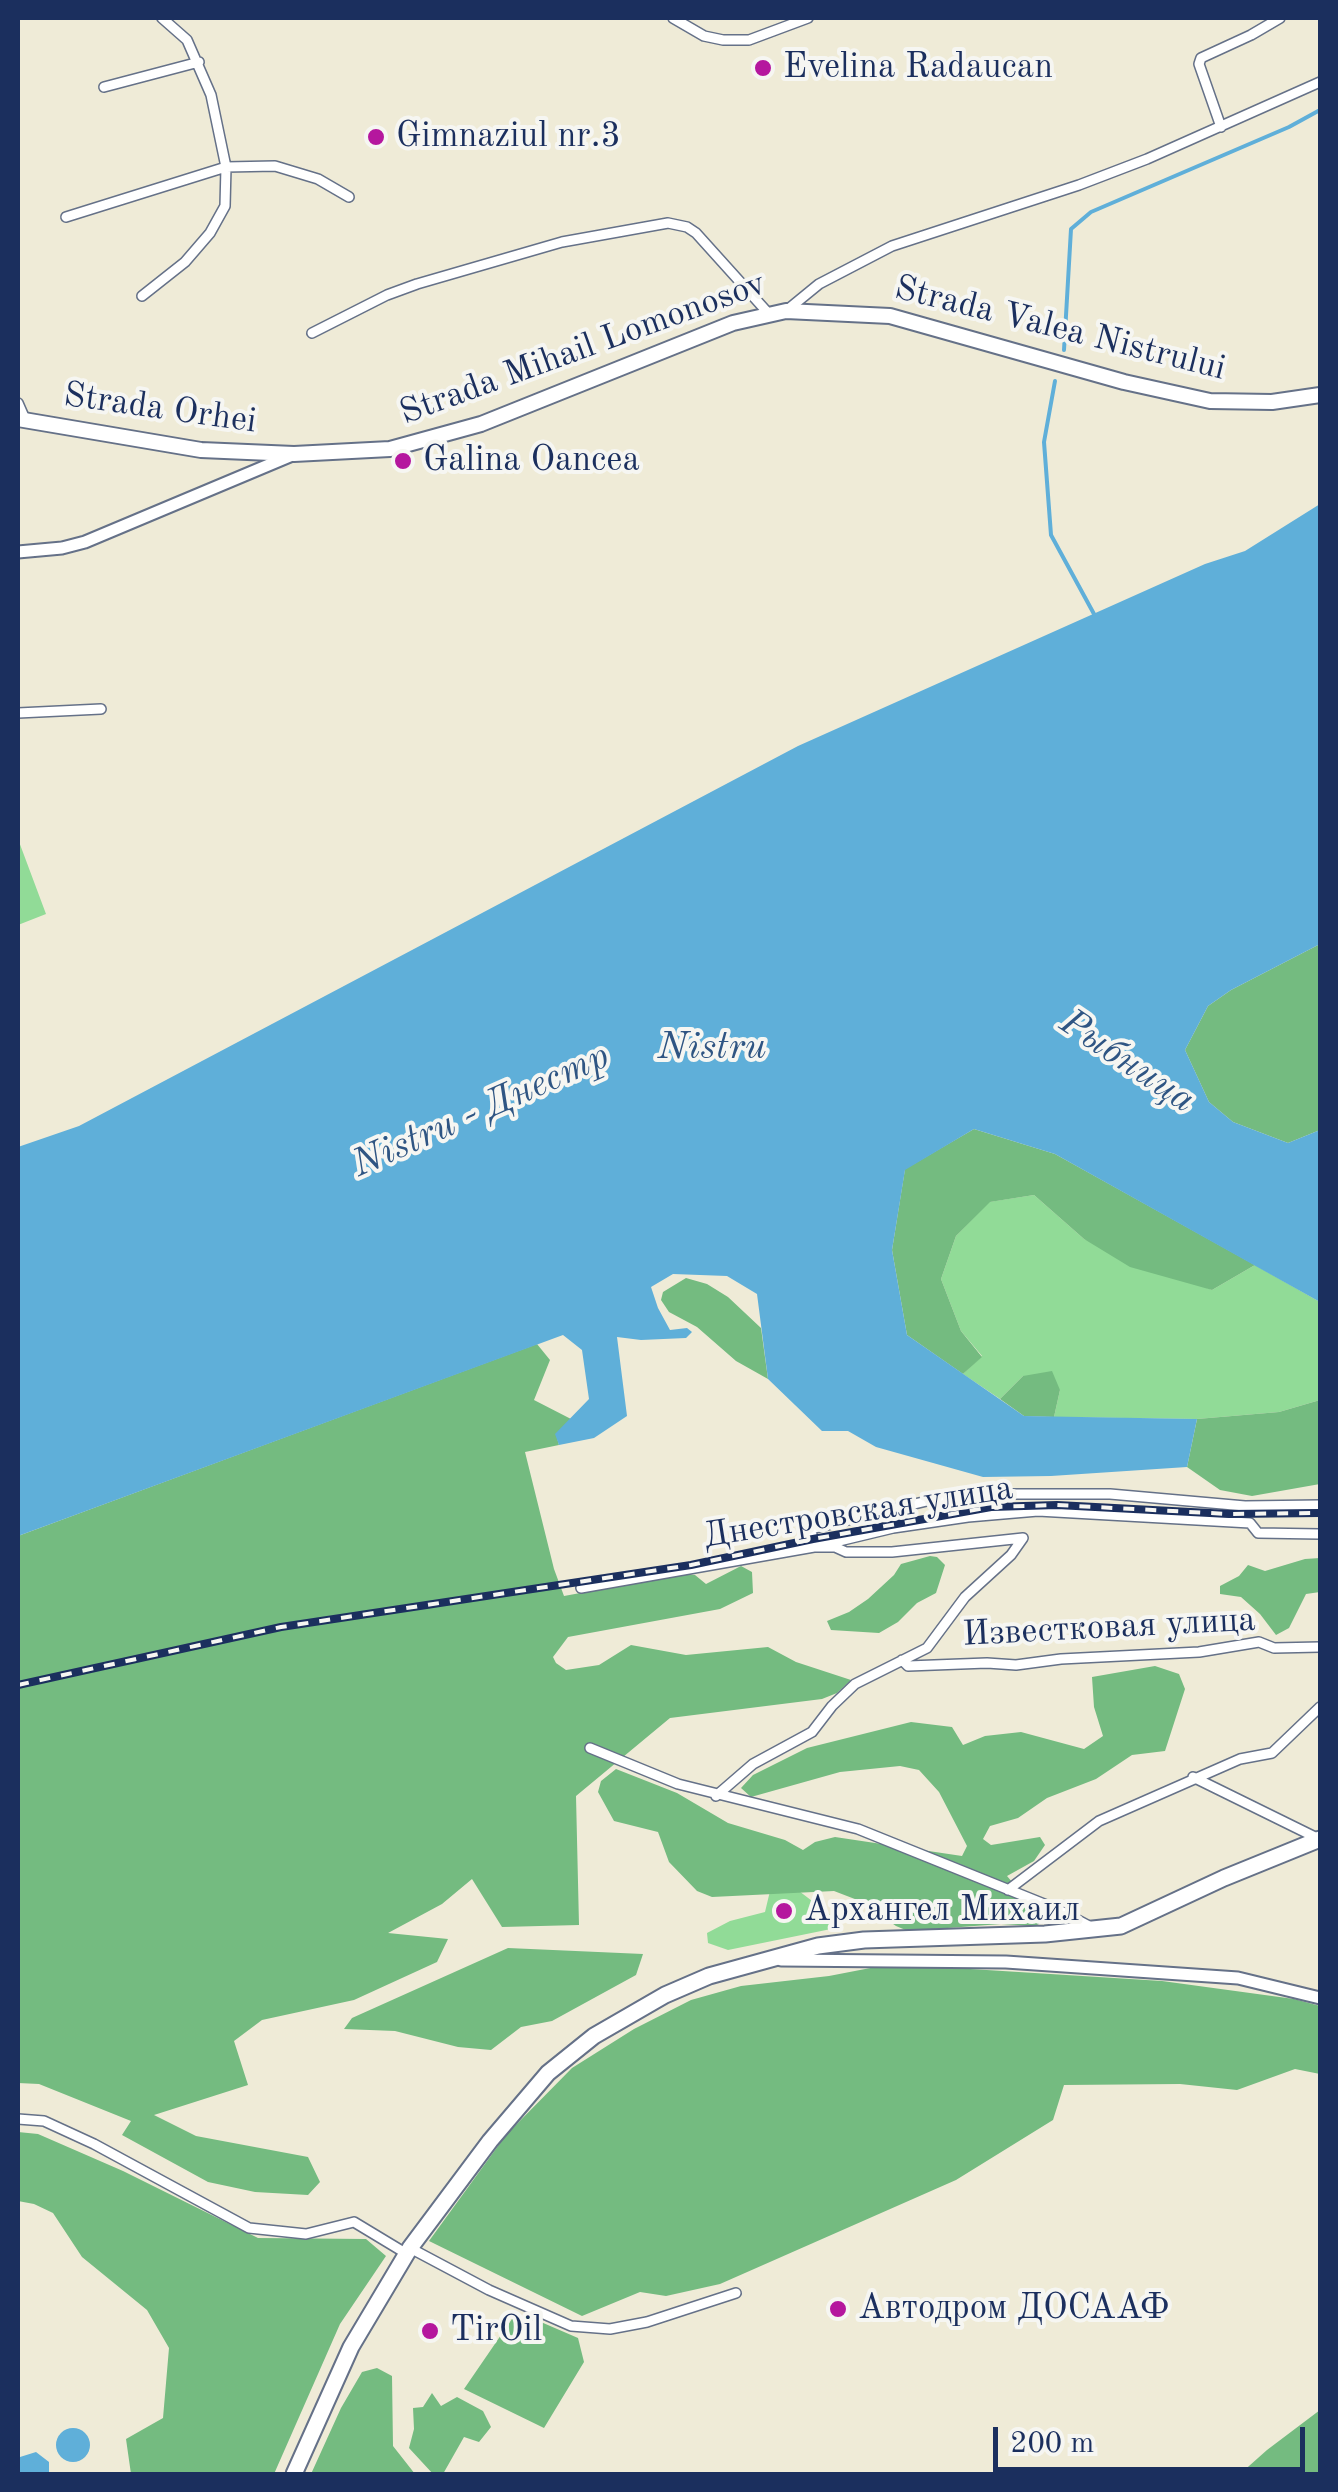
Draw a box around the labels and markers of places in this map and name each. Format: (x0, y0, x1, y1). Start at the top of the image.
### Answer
place label: Evelina Radaucan (783, 47, 1053, 89)
marker: Evelina Radaucan (752, 57, 774, 79)
place label: Gimnaziul nr.3 (396, 116, 621, 158)
marker: Gimnaziul nr.3 (365, 126, 387, 148)
place label: Galina Oancea (423, 440, 640, 482)
marker: Galina Oancea (392, 450, 414, 472)
place label: Архангел Михаил (804, 1890, 1080, 1932)
marker: Архангел Михаил (773, 1900, 795, 1922)
place label: Автодром ДОСААФ (858, 2288, 1169, 2330)
marker: Автодром ДОСААФ (827, 2298, 849, 2320)
place label: TirOil (450, 2310, 542, 2352)
marker: TirOil (419, 2320, 441, 2342)

